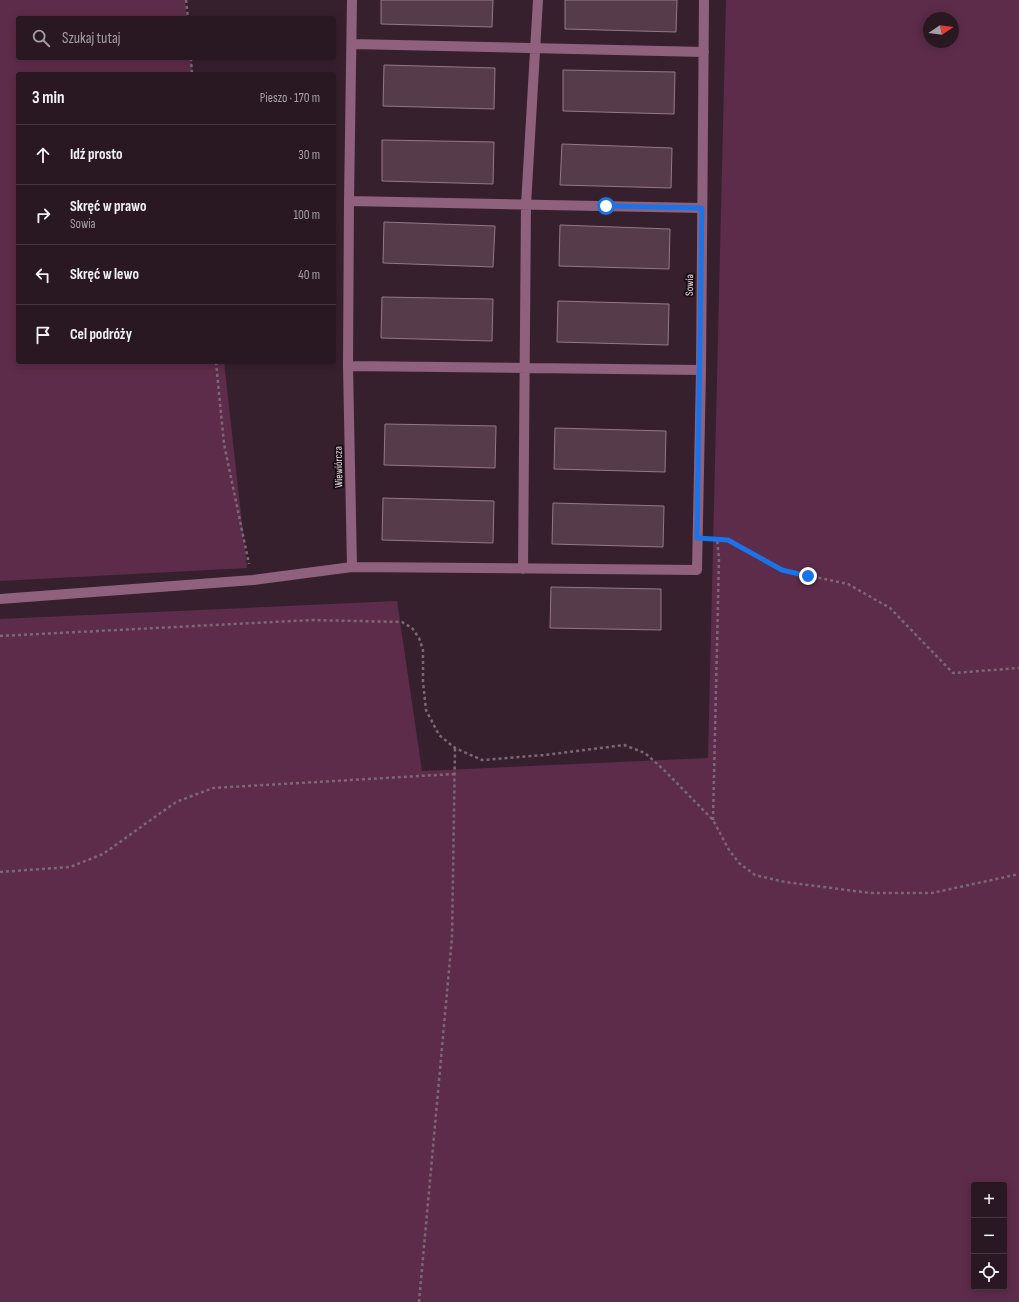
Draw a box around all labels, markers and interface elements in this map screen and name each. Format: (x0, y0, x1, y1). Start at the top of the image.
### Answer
north arrow (923, 12, 959, 48)
search box (16, 16, 336, 60)
icon: search (30, 27, 52, 49)
text: Szukaj tutaj (62, 29, 120, 48)
text: 3 min (32, 88, 65, 108)
text: Pieszo · 170 m (260, 90, 320, 106)
icon: ahead (32, 144, 54, 166)
text: Idź prosto (70, 145, 123, 164)
text: 30 m (298, 147, 320, 163)
text: Skręć w prawo (70, 197, 147, 216)
route start (597, 197, 615, 215)
icon: right (32, 204, 54, 226)
text: 100 m (293, 207, 320, 223)
text: Sowia (70, 216, 96, 232)
icon: left (32, 264, 54, 286)
text: Skręć w lewo (70, 265, 139, 284)
text: 40 m (298, 267, 320, 283)
street label: Sowia (683, 274, 696, 296)
icon: arrive (32, 324, 54, 346)
text: Cel podróży (70, 325, 132, 344)
street label: Wiewiórcza (332, 446, 345, 488)
route end (799, 567, 817, 585)
map controls (971, 1182, 1007, 1290)
button: + (971, 1182, 1007, 1218)
button: − (971, 1218, 1007, 1254)
button: locate (971, 1254, 1007, 1290)

